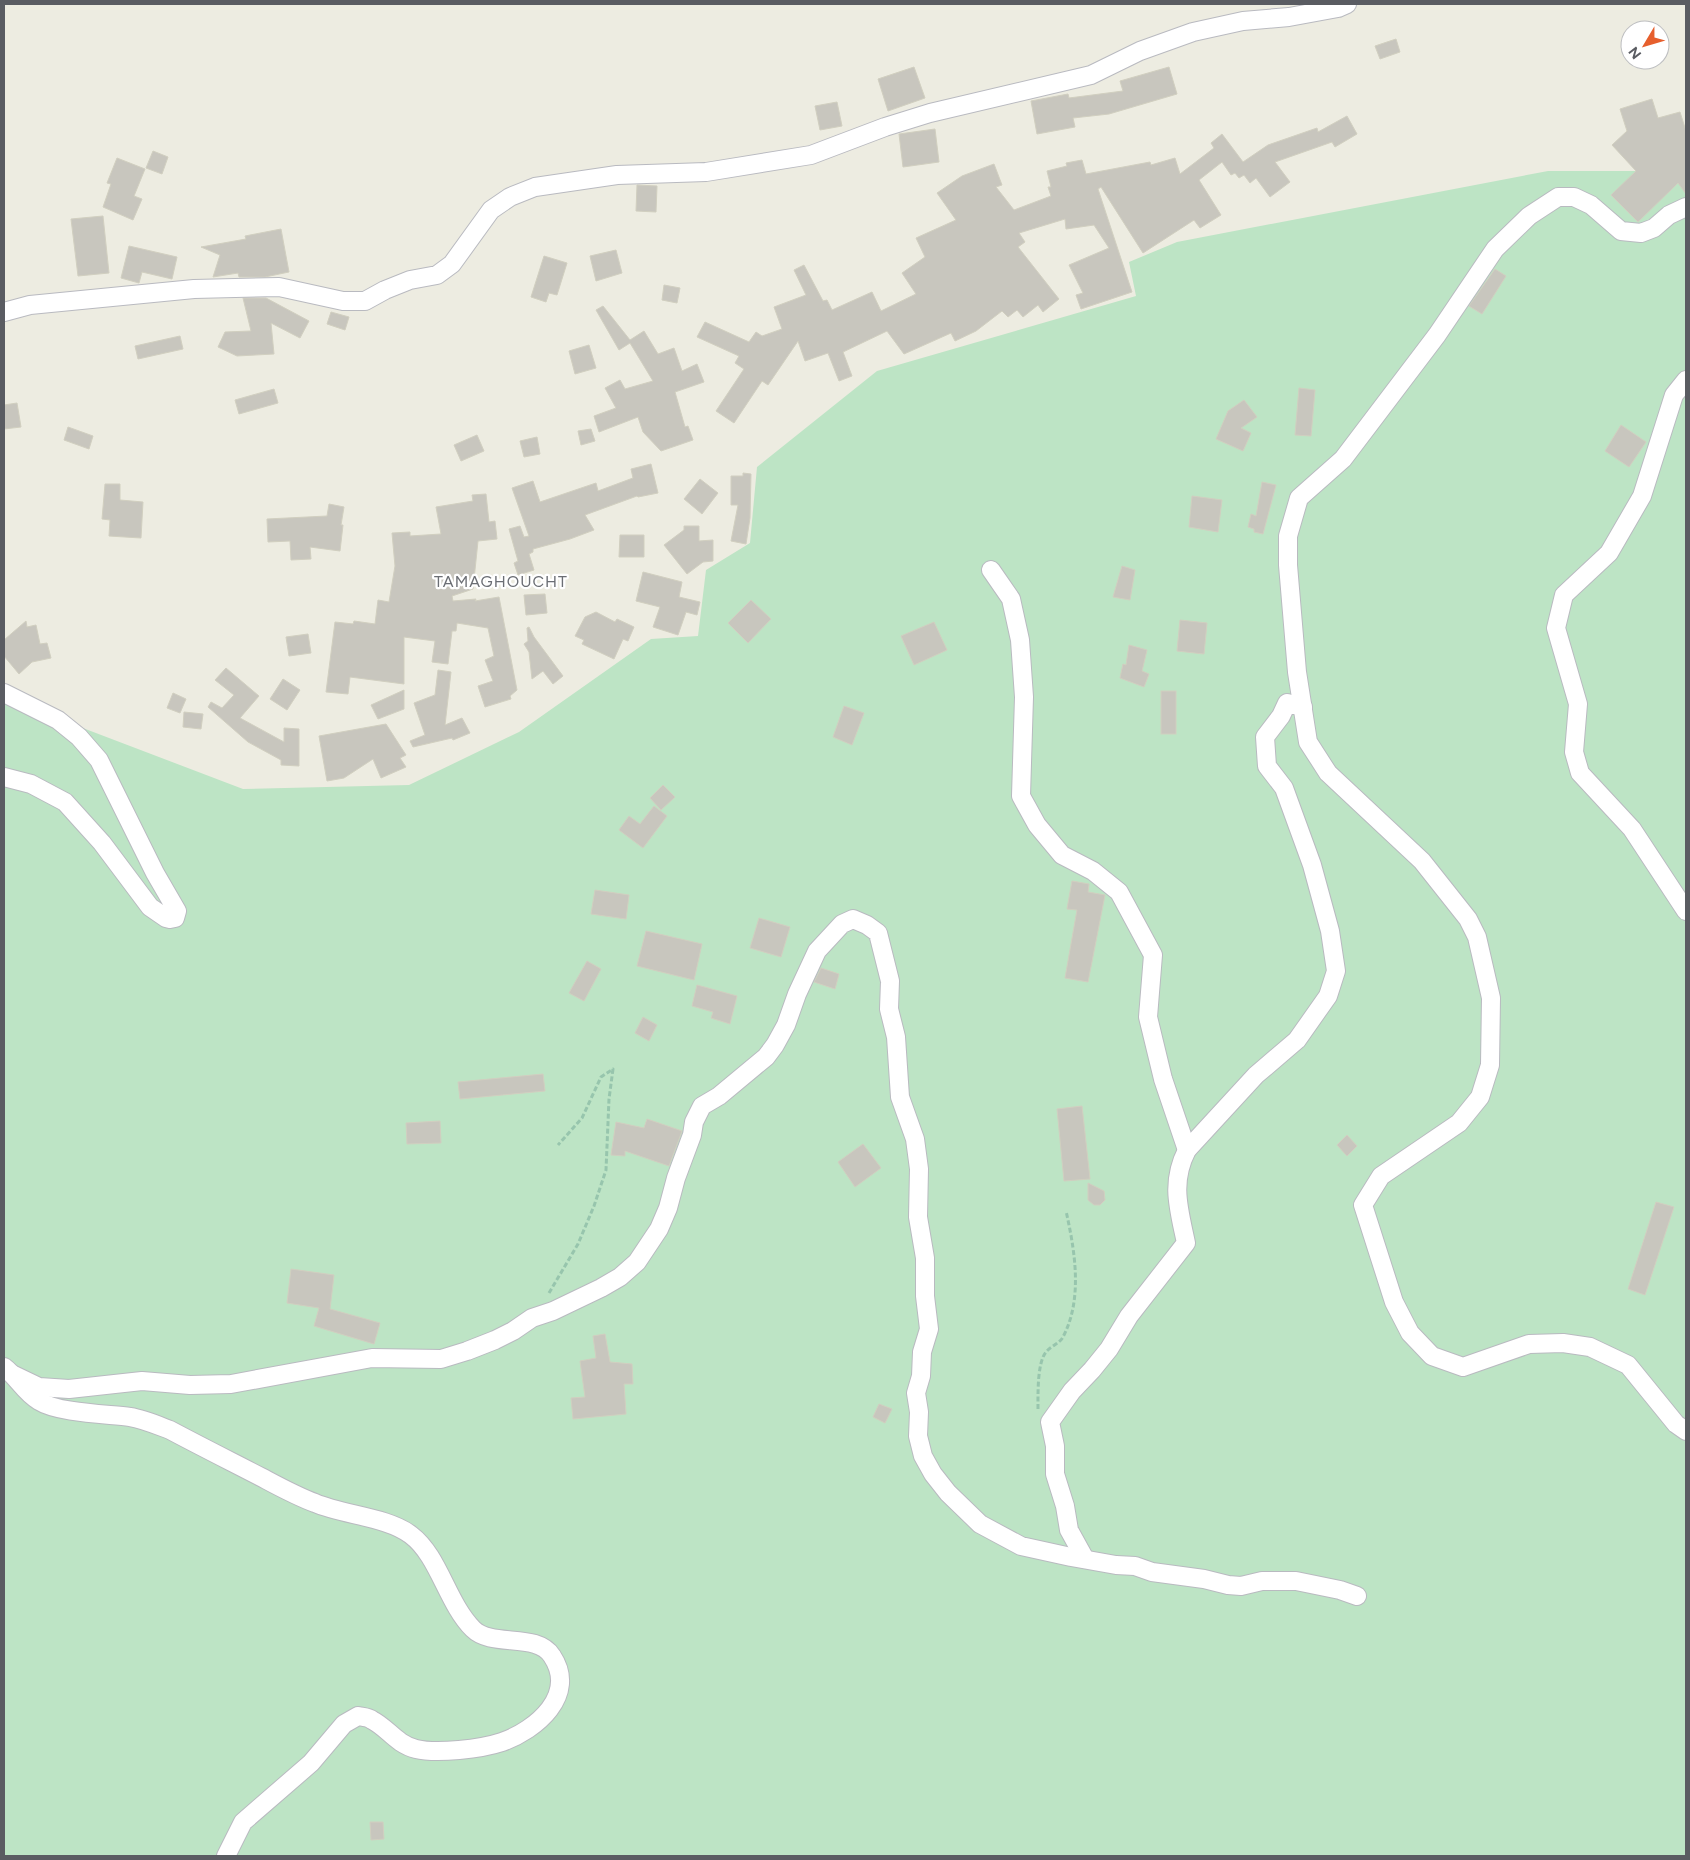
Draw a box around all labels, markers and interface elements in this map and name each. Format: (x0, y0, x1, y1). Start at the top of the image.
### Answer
north arrow (1620, 20, 1670, 70)
text: N (1625, 43, 1645, 62)
district label: TAMAGHOUCHT (434, 572, 568, 591)

